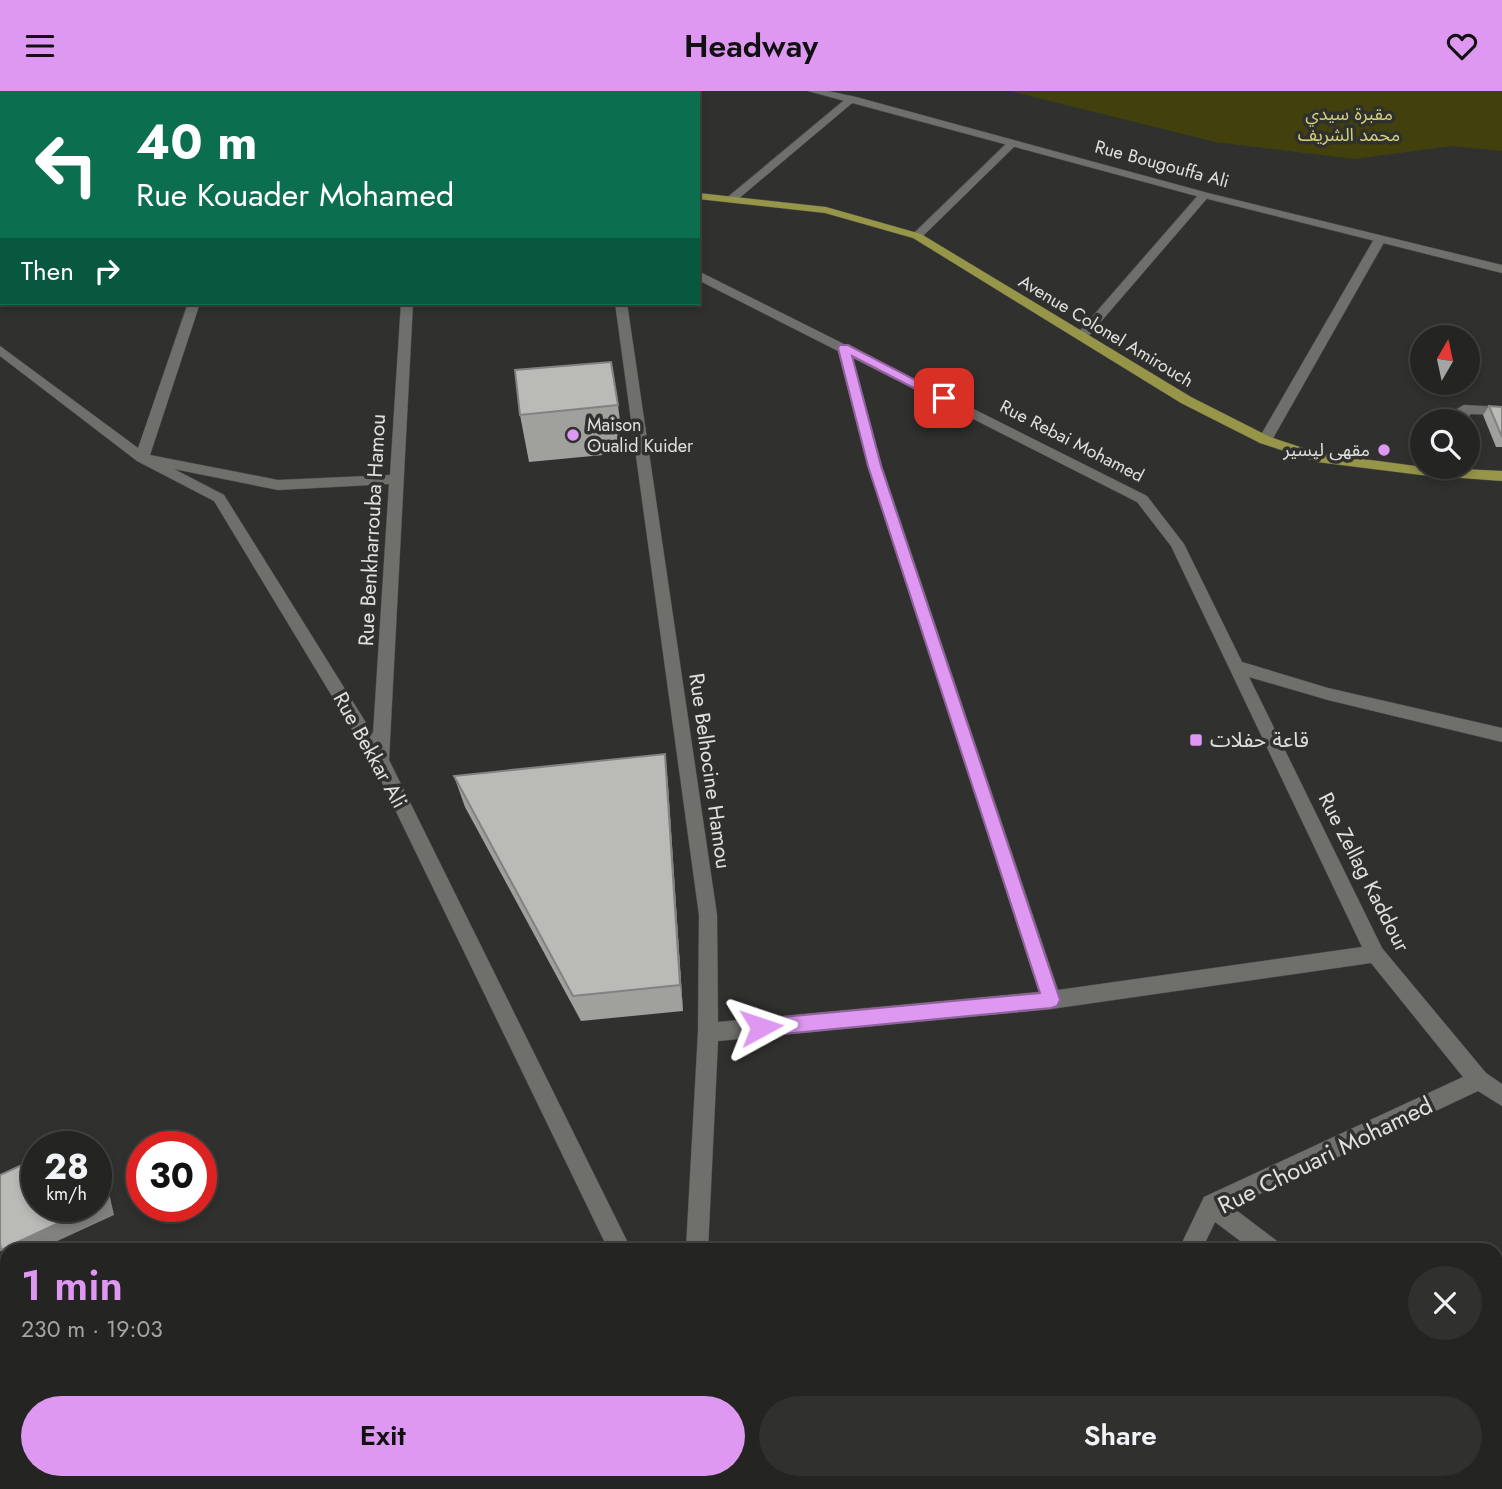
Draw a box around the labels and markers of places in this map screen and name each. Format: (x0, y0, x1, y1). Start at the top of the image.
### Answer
pin (914, 368, 974, 428)
place label: Maison Oualid Kuider (587, 412, 694, 459)
marker: Maison Oualid Kuider (565, 427, 581, 443)
place label: مقهى ليسير (1282, 437, 1370, 463)
marker: مقهى ليسير (1376, 442, 1392, 458)
place label: قاعة حفلات (1210, 725, 1309, 755)
marker: قاعة حفلات (1188, 732, 1204, 748)

